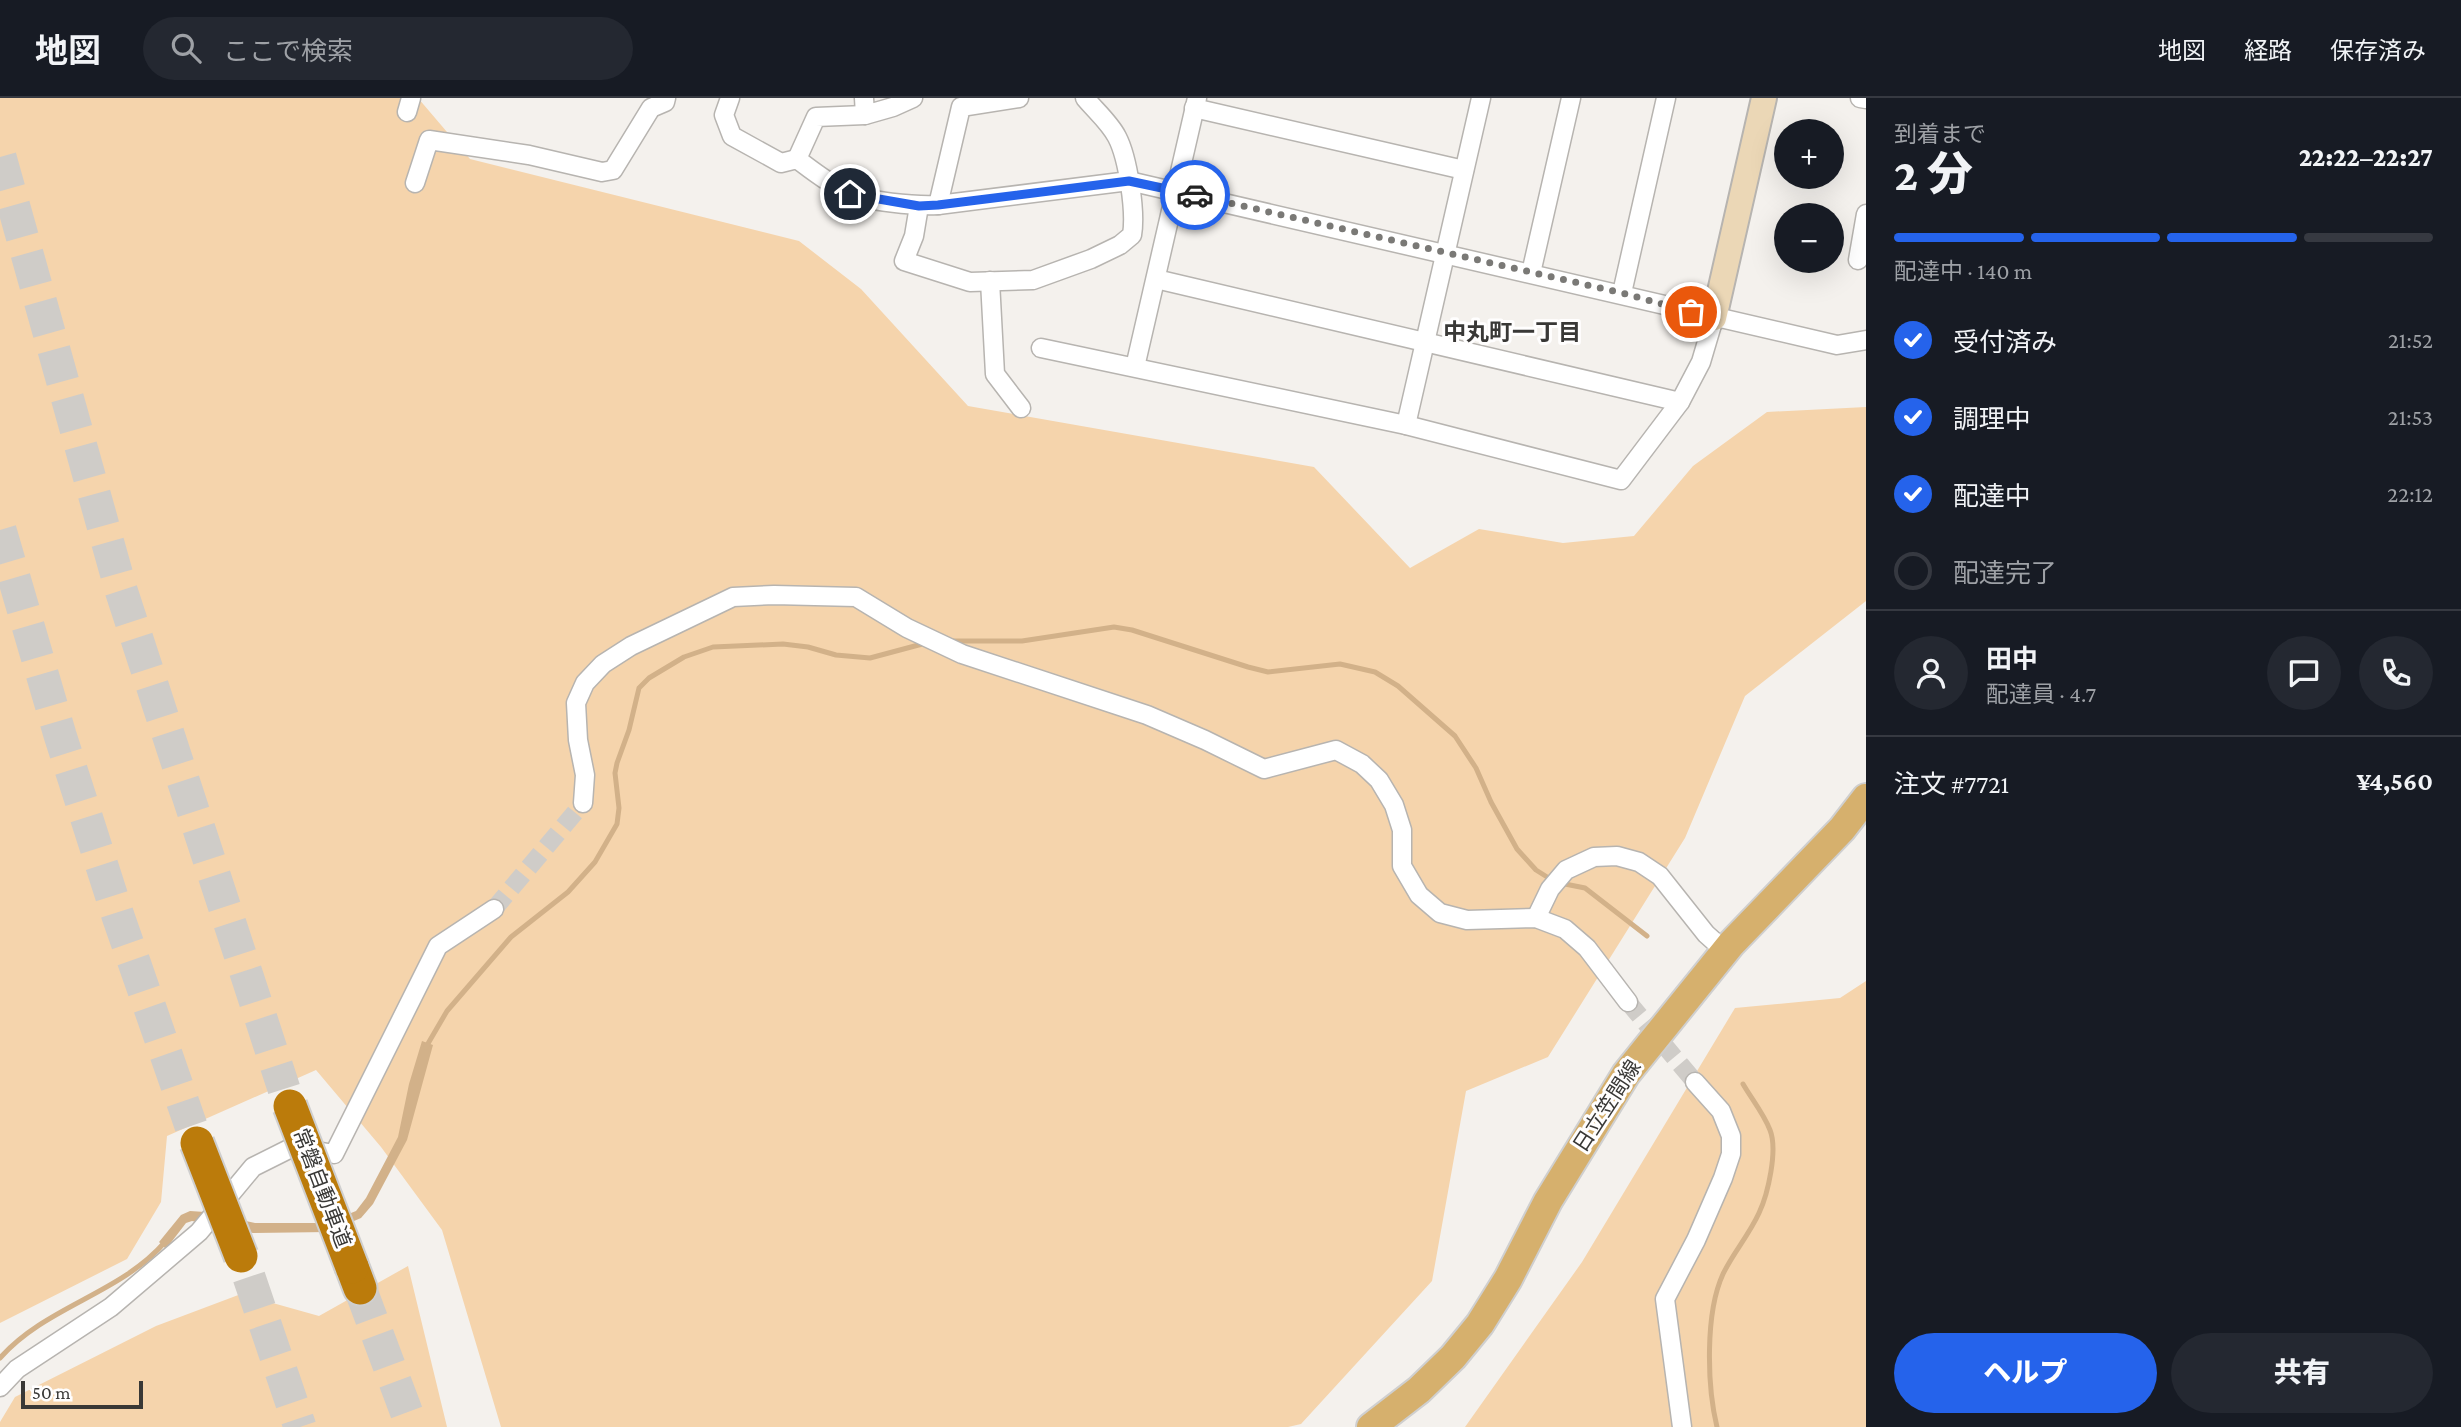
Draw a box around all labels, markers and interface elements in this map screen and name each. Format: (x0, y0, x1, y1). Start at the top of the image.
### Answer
search box (143, 17, 633, 80)
icon: search (167, 29, 205, 67)
text: 地図 (35, 32, 101, 69)
text: ここで検索 (223, 37, 353, 66)
text: 地図 (2158, 37, 2206, 64)
text: 経路 (2244, 37, 2292, 64)
text: 保存済み (2330, 37, 2426, 64)
map controls (1774, 119, 1844, 273)
button: + (1774, 119, 1844, 189)
text: 到着まで (1894, 121, 1986, 147)
text: 22:22–22:27 (2299, 143, 2433, 172)
text: 2 分 (1894, 149, 1973, 200)
courier (1160, 160, 1230, 230)
pin (820, 164, 880, 224)
icon: home (831, 175, 869, 213)
icon: car (1176, 176, 1214, 214)
button: − (1774, 203, 1844, 273)
text: 配達中 · 140 m (1894, 258, 2032, 284)
pin (1661, 282, 1721, 342)
icon: bag (1672, 293, 1710, 331)
district label: 中丸町一丁目 (1443, 319, 1581, 345)
icon: check (1894, 321, 1932, 359)
text: 21:52 (2388, 327, 2433, 353)
text: 受付済み (1953, 328, 2057, 357)
icon: check (1894, 398, 1932, 436)
text: 21:53 (2388, 404, 2433, 430)
text: 調理中 (1953, 405, 2031, 434)
icon: check (1894, 475, 1932, 513)
text: 22:12 (2387, 481, 2433, 507)
text: 配達中 (1953, 482, 2031, 511)
text: 配達完了 (1953, 559, 2057, 588)
button: person (1894, 636, 1968, 710)
button: chat (2267, 636, 2341, 710)
button: phone (2359, 636, 2433, 710)
text: 田中 (1986, 645, 2038, 674)
text: 配達員 · 4.7 (1986, 681, 2096, 707)
text: ¥4,560 (2357, 767, 2433, 796)
text: 注文 #7721 (1894, 770, 2009, 799)
street label: 日立笠間線 (1568, 1055, 1646, 1157)
street label: 常磐自動車道 (288, 1125, 356, 1251)
button: ヘルプ (1894, 1333, 2157, 1413)
button: 共有 (2171, 1333, 2433, 1413)
scale bar (21, 1378, 144, 1410)
text: 50 m (32, 1382, 71, 1403)

